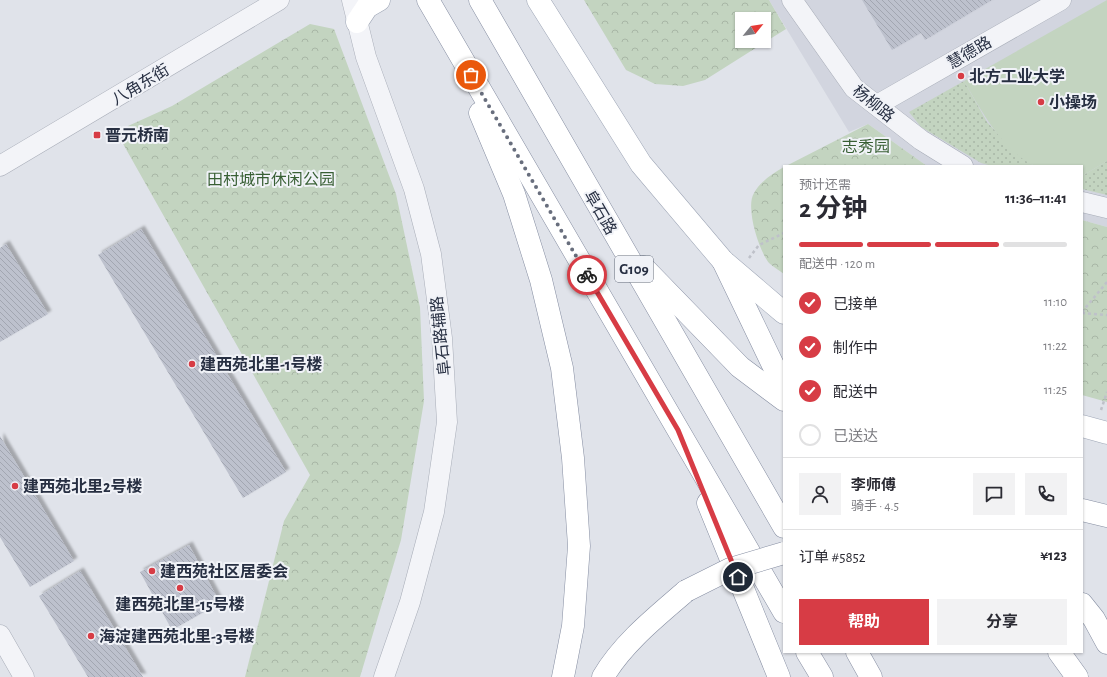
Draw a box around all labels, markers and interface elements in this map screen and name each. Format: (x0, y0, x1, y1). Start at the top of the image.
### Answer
north arrow (735, 12, 771, 48)
map controls (735, 12, 771, 48)
street label: 慧德路 (944, 33, 994, 72)
pin (454, 58, 488, 92)
street label: 八角东街 (108, 60, 172, 108)
icon: bag (460, 64, 482, 86)
place label: 北方工业大学 (969, 68, 1065, 85)
marker: 北方工业大学 (956, 71, 966, 81)
street label: 杨柳路 (850, 82, 898, 125)
place label: 小操场 (1049, 94, 1097, 111)
marker: 小操场 (1036, 97, 1046, 107)
place label: 晋元桥南 (105, 127, 169, 144)
marker: 晋元桥南 (92, 130, 102, 140)
park label: 志秀园 (842, 138, 890, 155)
park label: 田村城市休闲公园 (207, 171, 335, 188)
text: 预计还需 (799, 179, 851, 192)
street label: 阜石路 (581, 187, 620, 237)
text: 11:36–11:41 (1005, 191, 1067, 206)
text: 2 分钟 (799, 196, 867, 222)
courier (567, 255, 607, 295)
road number: G109 (615, 256, 653, 282)
text: 配送中 · 120 m (799, 258, 875, 271)
icon: bike (576, 264, 598, 286)
icon: check (799, 292, 821, 314)
street label: 阜石路辅路 (428, 295, 453, 377)
text: 11:10 (1044, 296, 1067, 309)
text: 已接单 (833, 297, 878, 312)
icon: check (799, 336, 821, 358)
text: 11:22 (1043, 340, 1067, 353)
text: 制作中 (833, 341, 878, 356)
place label: 建西苑北里-1号楼 (200, 356, 323, 373)
marker: 建西苑北里-1号楼 (187, 359, 197, 369)
icon: check (799, 380, 821, 402)
text: 11:25 (1044, 384, 1067, 397)
text: 配送中 (833, 385, 878, 400)
text: 已送达 (833, 429, 878, 444)
button: person (799, 473, 841, 515)
button: chat (973, 473, 1015, 515)
button: phone (1025, 473, 1067, 515)
place label: 建西苑北里2号楼 (23, 478, 143, 495)
text: 李师傅 (851, 478, 896, 493)
marker: 建西苑北里2号楼 (10, 481, 20, 491)
text: 骑手 · 4.5 (851, 500, 899, 513)
text: ¥123 (1040, 548, 1067, 563)
text: 订单 #5852 (799, 550, 866, 565)
pin (721, 560, 755, 594)
place label: 建西苑社区居委会 (160, 562, 288, 580)
marker: 建西苑社区居委会 (147, 566, 157, 576)
icon: home (727, 566, 749, 588)
marker: 建西苑北里-15号楼 (175, 583, 185, 593)
place label: 建西苑北里-15号楼 (115, 596, 245, 613)
button: 帮助 (799, 599, 929, 645)
button: 分享 (937, 599, 1067, 645)
place label: 海淀建西苑北里-3号楼 (99, 628, 255, 645)
marker: 海淀建西苑北里-3号楼 (86, 631, 96, 641)

